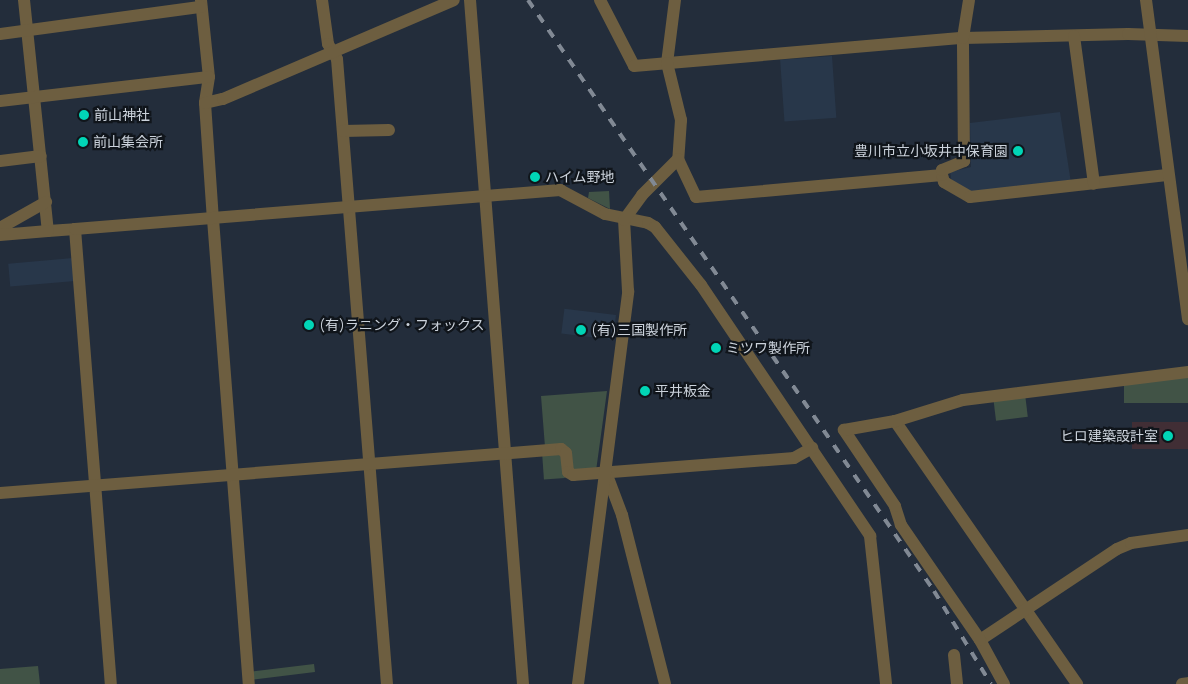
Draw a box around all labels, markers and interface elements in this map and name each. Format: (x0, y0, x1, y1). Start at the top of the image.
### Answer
place label: 前山神社 (94, 107, 150, 123)
marker: 前山神社 (78, 109, 90, 121)
place label: 前山集会所 (93, 134, 163, 150)
marker: 前山集会所 (77, 136, 89, 148)
place label: 豊川市立小坂井中保育園 (854, 143, 1008, 159)
marker: 豊川市立小坂井中保育園 (1012, 145, 1024, 157)
place label: ハイム野地 (545, 169, 615, 185)
marker: ハイム野地 (529, 171, 541, 183)
place label: (有)ラニング・フォックス (319, 317, 485, 333)
marker: (有)ラニング・フォックス (303, 319, 315, 331)
place label: (有)三国製作所 (591, 322, 687, 338)
marker: (有)三国製作所 (575, 324, 587, 336)
place label: ミツワ製作所 (726, 340, 810, 356)
marker: ミツワ製作所 (710, 342, 722, 354)
place label: 平井板金 (655, 383, 711, 399)
marker: 平井板金 (639, 385, 651, 397)
place label: ヒロ建築設計室 (1060, 428, 1158, 444)
marker: ヒロ建築設計室 (1162, 430, 1174, 442)

